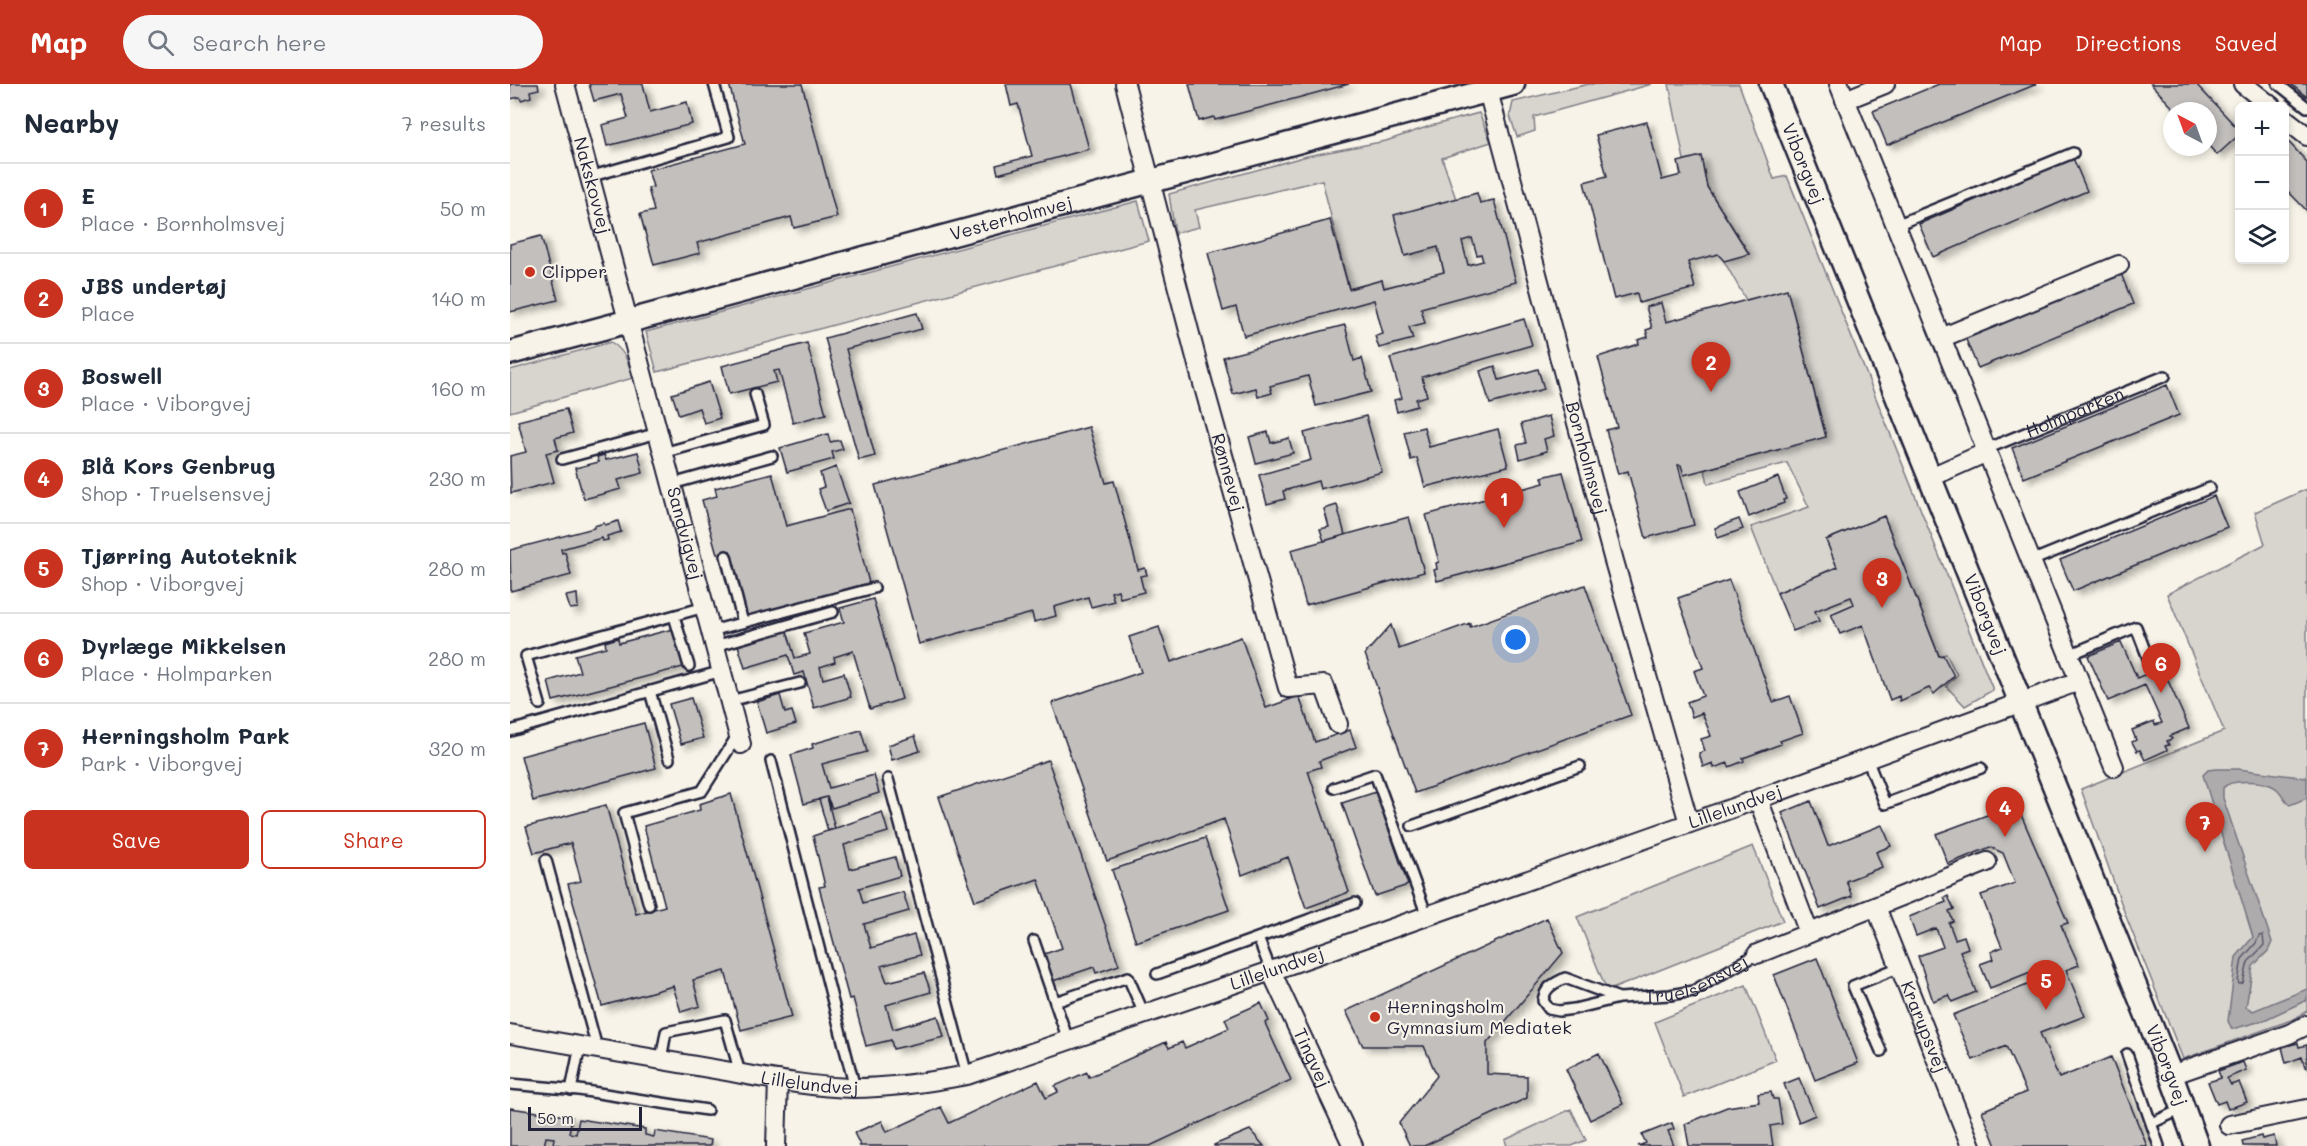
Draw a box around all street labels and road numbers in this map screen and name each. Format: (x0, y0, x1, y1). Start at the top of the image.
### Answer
street label: Viborgvej (1777, 119, 1831, 208)
street label: Nakskovvej (569, 134, 617, 236)
street label: Vesterholmvej (947, 190, 1075, 246)
street label: Holmparken (2022, 381, 2127, 443)
street label: Bornholmsvej (1561, 399, 1614, 517)
street label: Rønnevej (1206, 430, 1251, 514)
street label: Sandvigvej (662, 484, 710, 582)
street label: Viborgvej (1959, 570, 2013, 658)
street label: Lillelundvej (1685, 778, 1785, 834)
street label: Lillelundvej (1227, 940, 1327, 995)
street label: Truelsensvej (1644, 949, 1752, 1007)
street label: Krarupsvej (1896, 977, 1954, 1076)
street label: Viborgvej (2141, 1021, 2194, 1109)
street label: Tingvej (1288, 1024, 1337, 1091)
street label: Lillelundvej (759, 1065, 858, 1099)

